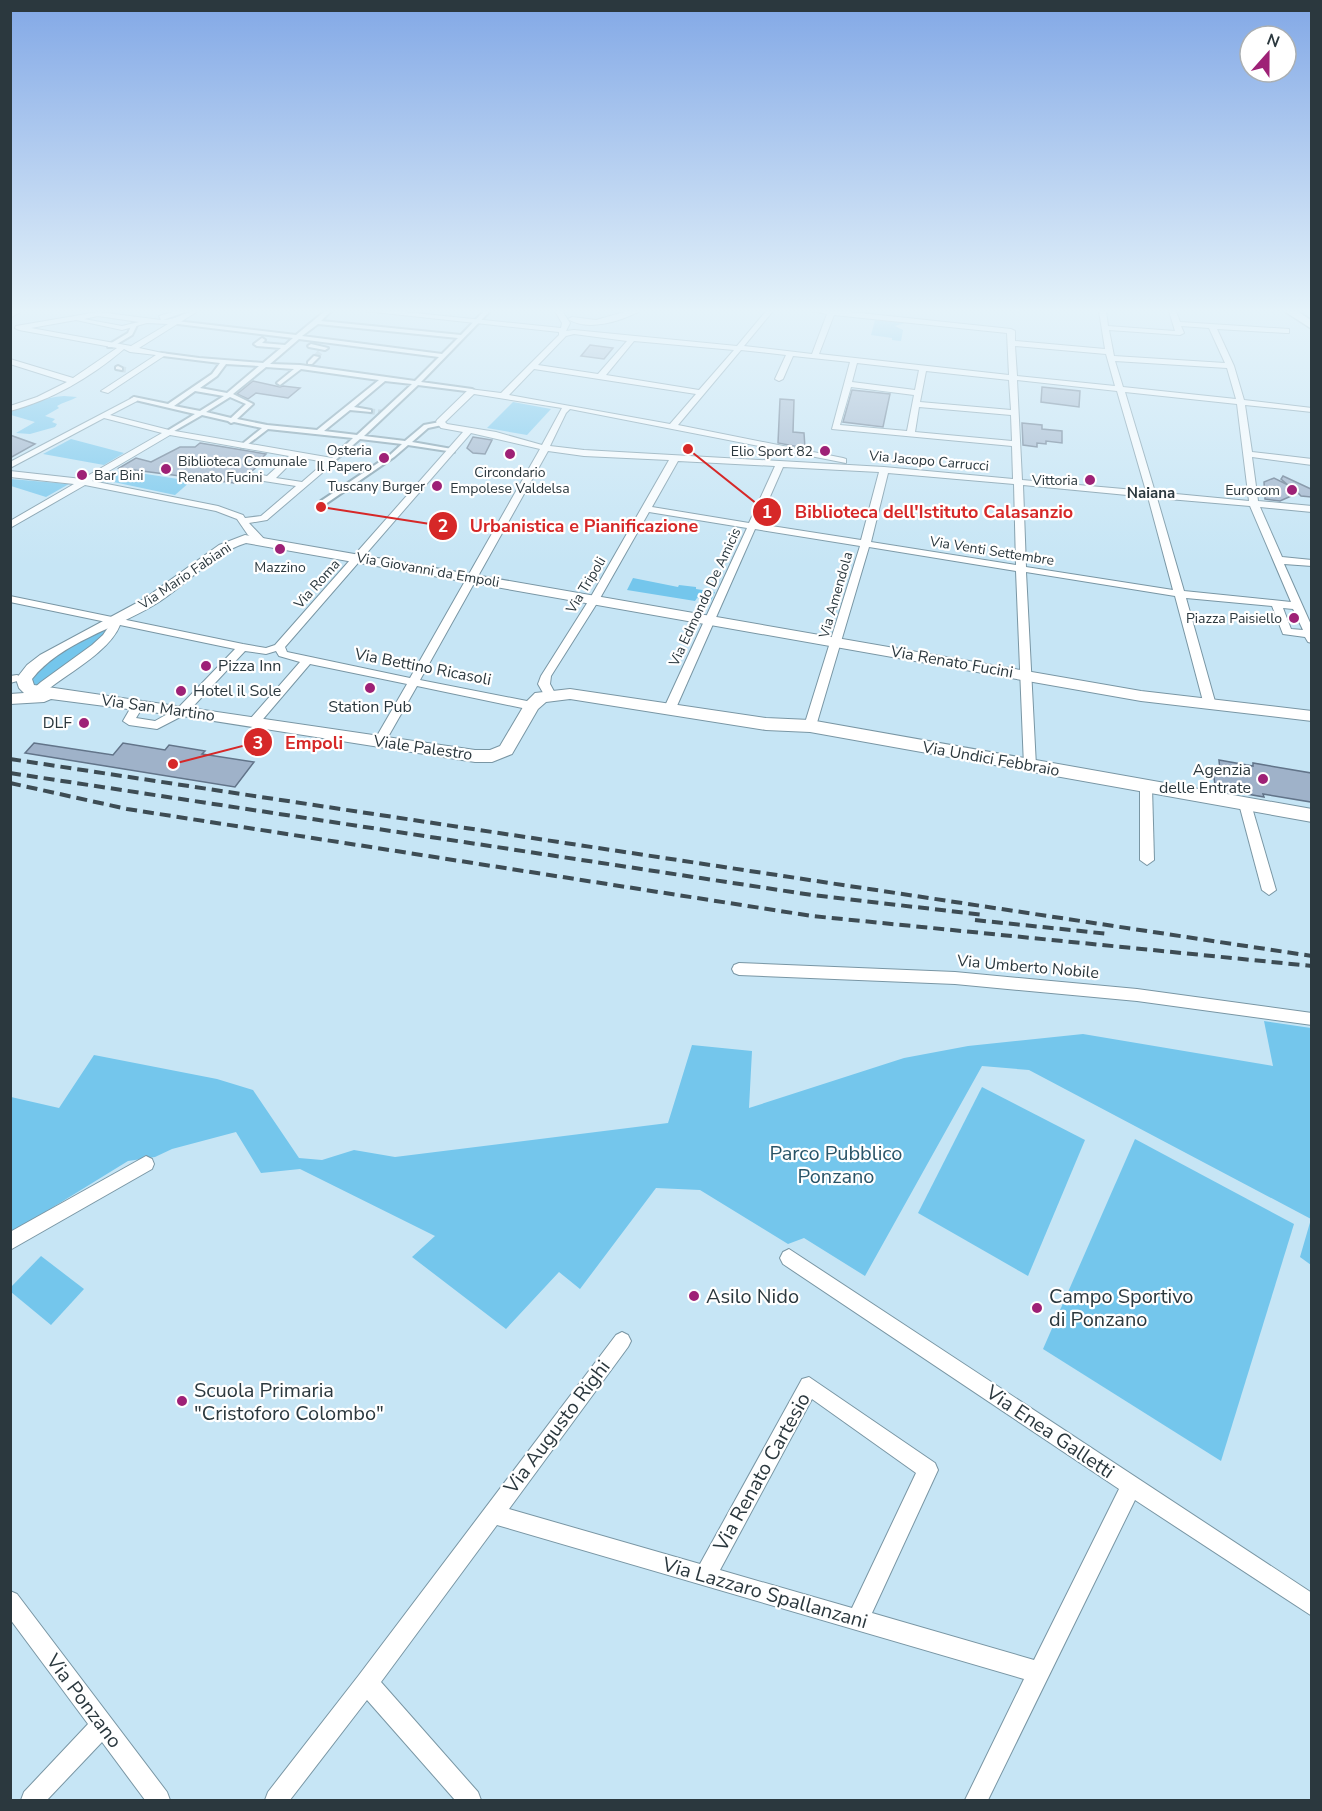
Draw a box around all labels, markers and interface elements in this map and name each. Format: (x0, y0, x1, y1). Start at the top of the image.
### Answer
north arrow (1238, 24, 1298, 84)
text: N (1263, 29, 1283, 53)
place label: Osteria Il Papero (316, 441, 372, 476)
place label: Elio Sport 82 (731, 442, 813, 461)
marker: Elio Sport 82 (818, 444, 832, 458)
street label: Via Jacopo Carrucci (867, 446, 990, 476)
marker: Circondario Empolese Valdelsa (503, 447, 517, 461)
marker: Osteria Il Papero (377, 451, 391, 465)
place label: Biblioteca Comunale Renato Fucini (178, 452, 307, 487)
marker: Biblioteca Comunale Renato Fucini (159, 462, 173, 476)
place label: Circondario Empolese Valdelsa (450, 463, 570, 498)
place label: Bar Bini (94, 466, 143, 485)
marker: Bar Bini (75, 468, 89, 482)
place label: Vittoria (1031, 471, 1078, 490)
marker: Vittoria (1083, 473, 1097, 487)
place label: Tuscany Burger (328, 477, 425, 496)
marker: Tuscany Burger (430, 479, 444, 493)
place label: Eurocom (1225, 481, 1280, 500)
district label: Naiana (1127, 483, 1175, 503)
marker: Eurocom (1285, 483, 1299, 497)
callout: Biblioteca dell'Istituto Calasanzio (752, 494, 1085, 530)
text: 1 (762, 500, 772, 524)
text: Biblioteca dell'Istituto Calasanzio (795, 500, 1073, 524)
callout: Urbanistica e Pianificazione (428, 508, 710, 544)
text: 2 (438, 514, 448, 538)
text: Urbanistica e Pianificazione (470, 514, 698, 538)
street label: Via Edmondo De Amicis (664, 524, 746, 670)
street label: Via Venti Settembre (928, 532, 1055, 570)
street label: Via Mario Fabiani (134, 538, 235, 615)
marker: Mazzino (273, 542, 287, 556)
street label: Via Giovanni da Empoli (354, 548, 501, 592)
street label: Via Amendola (814, 550, 857, 641)
street label: Via Tripoli (561, 553, 610, 618)
street label: Via Roma (289, 555, 344, 614)
place label: Mazzino (254, 558, 306, 577)
place label: Piazza Paisiello (1186, 609, 1282, 628)
marker: Piazza Paisiello (1287, 611, 1301, 625)
street label: Via Renato Fucini (888, 640, 1015, 684)
street label: Via Bettino Ricasoli (352, 643, 493, 691)
place label: Pizza Inn (218, 655, 281, 677)
marker: Pizza Inn (199, 659, 213, 673)
place label: Hotel il Sole (193, 680, 281, 702)
marker: Station Pub (363, 681, 377, 695)
marker: Hotel il Sole (174, 684, 188, 698)
street label: Via San Martino (99, 689, 216, 727)
place label: Station Pub (328, 696, 412, 718)
place label: DLF (43, 712, 72, 734)
marker: DLF (77, 716, 91, 730)
callout: Empoli (243, 724, 355, 760)
street label: Viale Palestro (371, 730, 474, 766)
text: 3 (253, 731, 263, 755)
text: Empoli (285, 731, 343, 755)
street label: Via Undici Febbraio (920, 736, 1061, 782)
place label: Agenzia delle Entrate (1159, 759, 1251, 799)
marker: Agenzia delle Entrate (1256, 772, 1270, 786)
street label: Via Umberto Nobile (955, 950, 1100, 984)
park label: Parco Pubblico Ponzano (770, 1140, 902, 1190)
place label: Asilo Nido (706, 1283, 799, 1310)
place label: Campo Sportivo di Ponzano (1049, 1283, 1193, 1333)
marker: Asilo Nido (687, 1289, 701, 1303)
marker: Campo Sportivo di Ponzano (1030, 1301, 1044, 1315)
street label: Via Augusto Righi (497, 1354, 616, 1500)
place label: Scuola Primaria "Cristoforo Colombo" (194, 1377, 384, 1427)
street label: Via Enea Galletti (980, 1378, 1119, 1485)
street label: Via Renato Cartesio (707, 1388, 817, 1557)
marker: Scuola Primaria "Cristoforo Colombo" (175, 1394, 189, 1408)
street label: Via Lazzaro Spallanzani (658, 1551, 871, 1635)
street label: Via Ponzano (39, 1648, 128, 1753)

